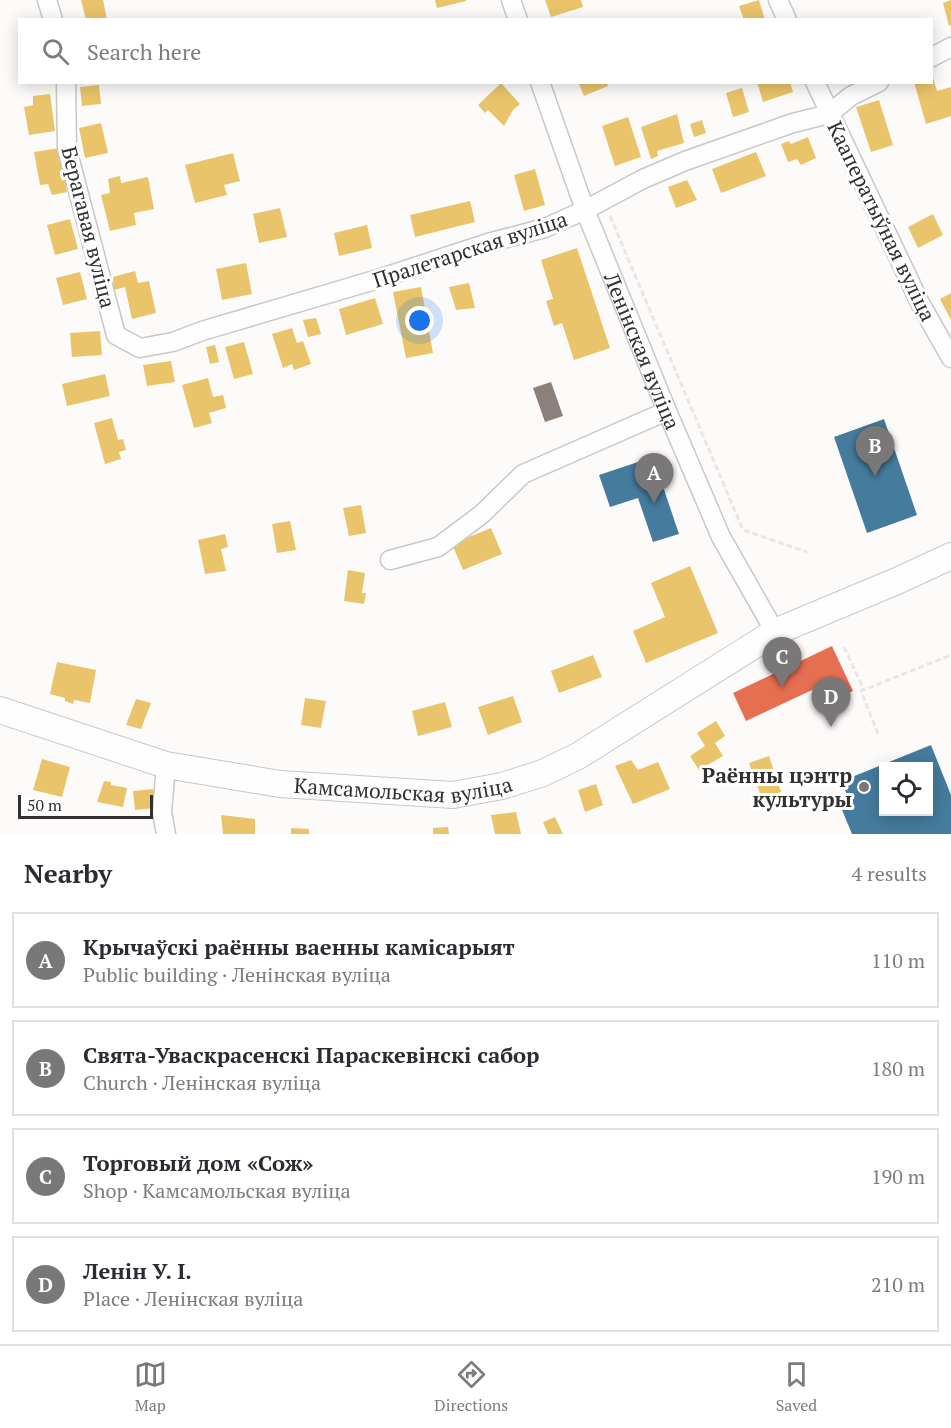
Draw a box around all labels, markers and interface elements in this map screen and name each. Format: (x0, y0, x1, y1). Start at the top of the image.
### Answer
search box (18, 18, 933, 84)
icon: search (39, 35, 72, 68)
text: Search here (87, 37, 201, 66)
street label: Кааператыўная вуліца (821, 116, 943, 326)
street label: Берагавая вуліца (55, 143, 123, 311)
street label: Пралетарская вуліца (369, 204, 571, 294)
street label: Ленінская вуліца (598, 268, 687, 434)
your location (405, 306, 434, 335)
pin: B (856, 426, 894, 476)
pin: A (634, 454, 674, 503)
pin: C (762, 638, 802, 687)
pin: D (812, 678, 850, 727)
place label: Раённы цэнтр культуры (702, 761, 852, 813)
map controls (879, 762, 933, 816)
button: locate (879, 762, 933, 816)
street label: Камсамольская вуліца (293, 770, 516, 809)
marker: Раённы цэнтр культуры (857, 780, 871, 794)
scale bar (18, 792, 153, 820)
text: 50 m (27, 794, 62, 816)
text: Nearby (24, 856, 112, 890)
text: 4 results (852, 860, 927, 887)
text: Крычаўскі раённы ваенны камісарыят (83, 932, 515, 961)
text: A (38, 947, 53, 974)
text: 110 m (871, 947, 925, 974)
text: Public building · Ленінская вуліца (83, 961, 391, 988)
text: Свята-Уваскрасенскі Параскевінскі сабор (83, 1040, 540, 1069)
text: B (39, 1055, 52, 1082)
text: 180 m (871, 1055, 925, 1082)
text: Church · Ленінская вуліца (83, 1069, 321, 1096)
text: Торговый дом «Сож» (83, 1148, 313, 1177)
text: C (39, 1163, 52, 1190)
text: 190 m (871, 1163, 925, 1190)
text: Shop · Камсамольская вуліца (83, 1177, 351, 1204)
text: Ленін У. І. (83, 1256, 192, 1285)
text: D (38, 1271, 53, 1298)
text: 210 m (871, 1271, 925, 1298)
text: Place · Ленінская вуліца (83, 1285, 303, 1312)
tab: Map (134, 1358, 167, 1416)
tab: Directions (434, 1358, 508, 1416)
tab: Saved (776, 1358, 817, 1416)

